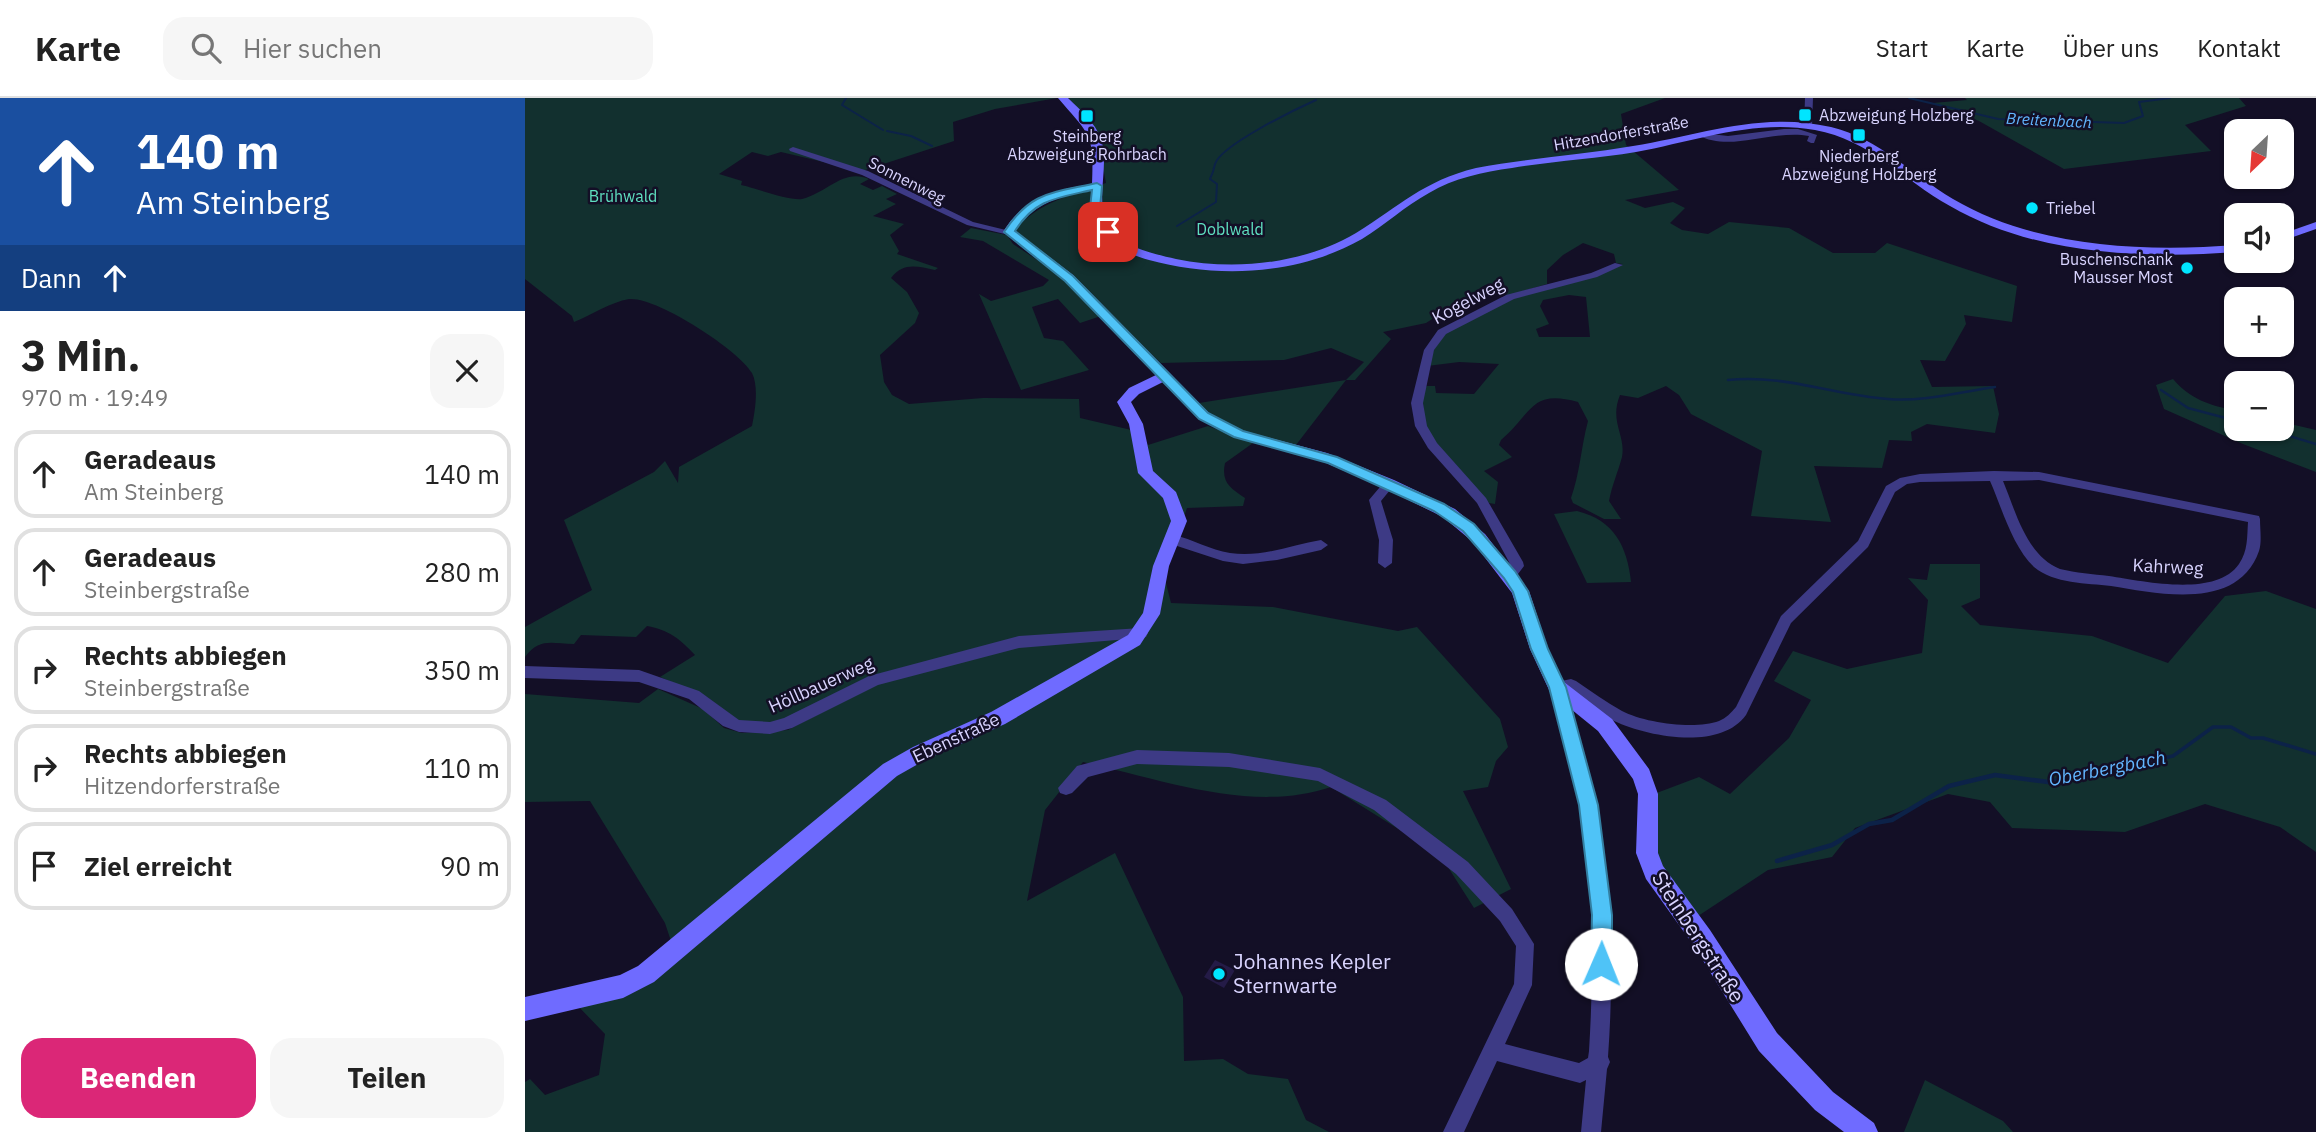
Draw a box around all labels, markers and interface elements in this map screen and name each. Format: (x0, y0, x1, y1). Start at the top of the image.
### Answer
search box (163, 17, 653, 80)
text: Karte (35, 27, 121, 70)
icon: search (187, 29, 225, 67)
text: Hier suchen (243, 31, 382, 65)
text: Start (1876, 32, 1928, 64)
text: Karte (1966, 32, 2024, 64)
text: Über uns (2062, 32, 2159, 64)
text: Kontakt (2197, 32, 2281, 64)
place label: Abzweigung Holzberg (1819, 105, 1974, 125)
marker: Abzweigung Holzberg (1797, 107, 1813, 123)
marker: Steinberg Abzweigung Rohrbach (1079, 108, 1095, 124)
water label: Breitenbach (2006, 108, 2092, 132)
street label: Hitzendorferstraße (1552, 111, 1690, 155)
text: 140 m (136, 119, 280, 182)
north arrow (2224, 119, 2294, 189)
map controls (2224, 119, 2294, 441)
icon: ahead (21, 126, 112, 217)
place label: Steinberg Abzweigung Rohrbach (1007, 126, 1167, 164)
marker: Niederberg Abzweigung Holzberg (1851, 127, 1867, 143)
place label: Niederberg Abzweigung Holzberg (1782, 146, 1937, 184)
street label: Sonnenweg (865, 152, 949, 208)
text: Am Steinberg (136, 181, 329, 223)
park label: Brühwald (589, 186, 657, 206)
place label: Triebel (2046, 198, 2096, 218)
marker: Triebel (2024, 200, 2040, 216)
pin (1078, 202, 1138, 262)
button: sound (2224, 203, 2294, 273)
icon: arrive (1089, 213, 1127, 251)
park label: Doblwald (1196, 219, 1264, 239)
place label: Buschenschank Mausser Most (2060, 249, 2174, 287)
icon: ahead (96, 259, 134, 297)
marker: Buschenschank Mausser Most (2179, 260, 2195, 276)
text: Dann (21, 261, 82, 295)
street label: Kogelweg (1428, 272, 1508, 329)
button: + (2224, 287, 2294, 357)
text: 3 Min. (21, 328, 141, 383)
button: close (430, 334, 504, 408)
button: − (2224, 371, 2294, 441)
text: 970 m · 19:49 (21, 382, 168, 412)
text: Geradeaus (84, 442, 216, 476)
icon: ahead (25, 455, 63, 493)
text: 140 m (424, 457, 500, 491)
text: Am Steinberg (84, 476, 223, 506)
text: Geradeaus (84, 540, 216, 574)
icon: ahead (25, 553, 63, 591)
street label: Kahrweg (2132, 553, 2204, 580)
text: 280 m (424, 555, 500, 589)
text: Steinbergstraße (84, 574, 250, 604)
text: Rechts abbiegen (84, 638, 287, 672)
icon: right (25, 651, 63, 689)
street label: Höllbauerweg (765, 651, 877, 718)
text: 350 m (424, 653, 500, 687)
text: Steinbergstraße (84, 672, 250, 702)
street label: Ebenstraße (909, 707, 1003, 768)
text: Rechts abbiegen (84, 736, 287, 770)
water label: Oberbergbach (2046, 745, 2168, 791)
icon: right (25, 749, 63, 787)
text: 110 m (424, 751, 500, 785)
text: Hitzendorferstraße (84, 770, 281, 800)
icon: arrive (25, 847, 63, 885)
text: Ziel erreicht (84, 849, 232, 883)
text: 90 m (440, 849, 500, 883)
street label: Steinbergstraße (1646, 865, 1752, 1008)
position arrow (1564, 927, 1638, 1001)
place label: Johannes Kepler Sternwarte (1233, 947, 1391, 999)
marker: Johannes Kepler Sternwarte (1211, 966, 1227, 982)
button: Beenden (21, 1038, 256, 1118)
button: Teilen (270, 1038, 504, 1118)

